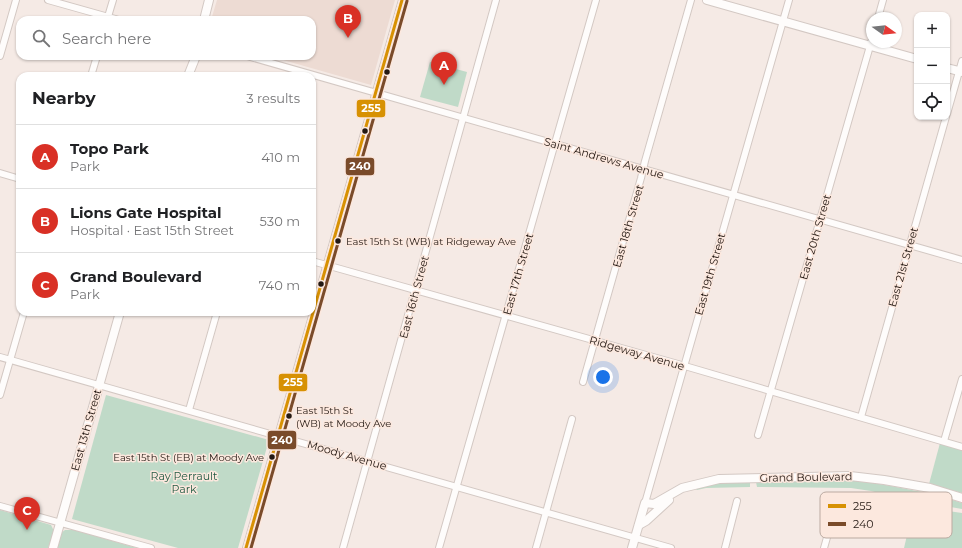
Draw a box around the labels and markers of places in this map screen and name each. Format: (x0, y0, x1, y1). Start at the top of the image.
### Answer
pin: B (335, 5, 361, 38)
pin: A (431, 52, 457, 85)
unlabelled marker (382, 67, 392, 77)
unlabelled marker (360, 126, 370, 136)
place label: East 15th St (WB) at Ridgeway Ave (346, 235, 516, 248)
marker: East 15th St (WB) at Ridgeway Ave (333, 236, 343, 246)
unlabelled marker (316, 279, 326, 289)
place label: East 15th St (WB) at Moody Ave (296, 404, 391, 430)
marker: East 15th St (WB) at Moody Ave (284, 411, 294, 421)
place label: East 15th St (EB) at Moody Ave (113, 451, 264, 464)
marker: East 15th St (EB) at Moody Ave (267, 452, 277, 462)
pin: C (14, 497, 40, 530)

